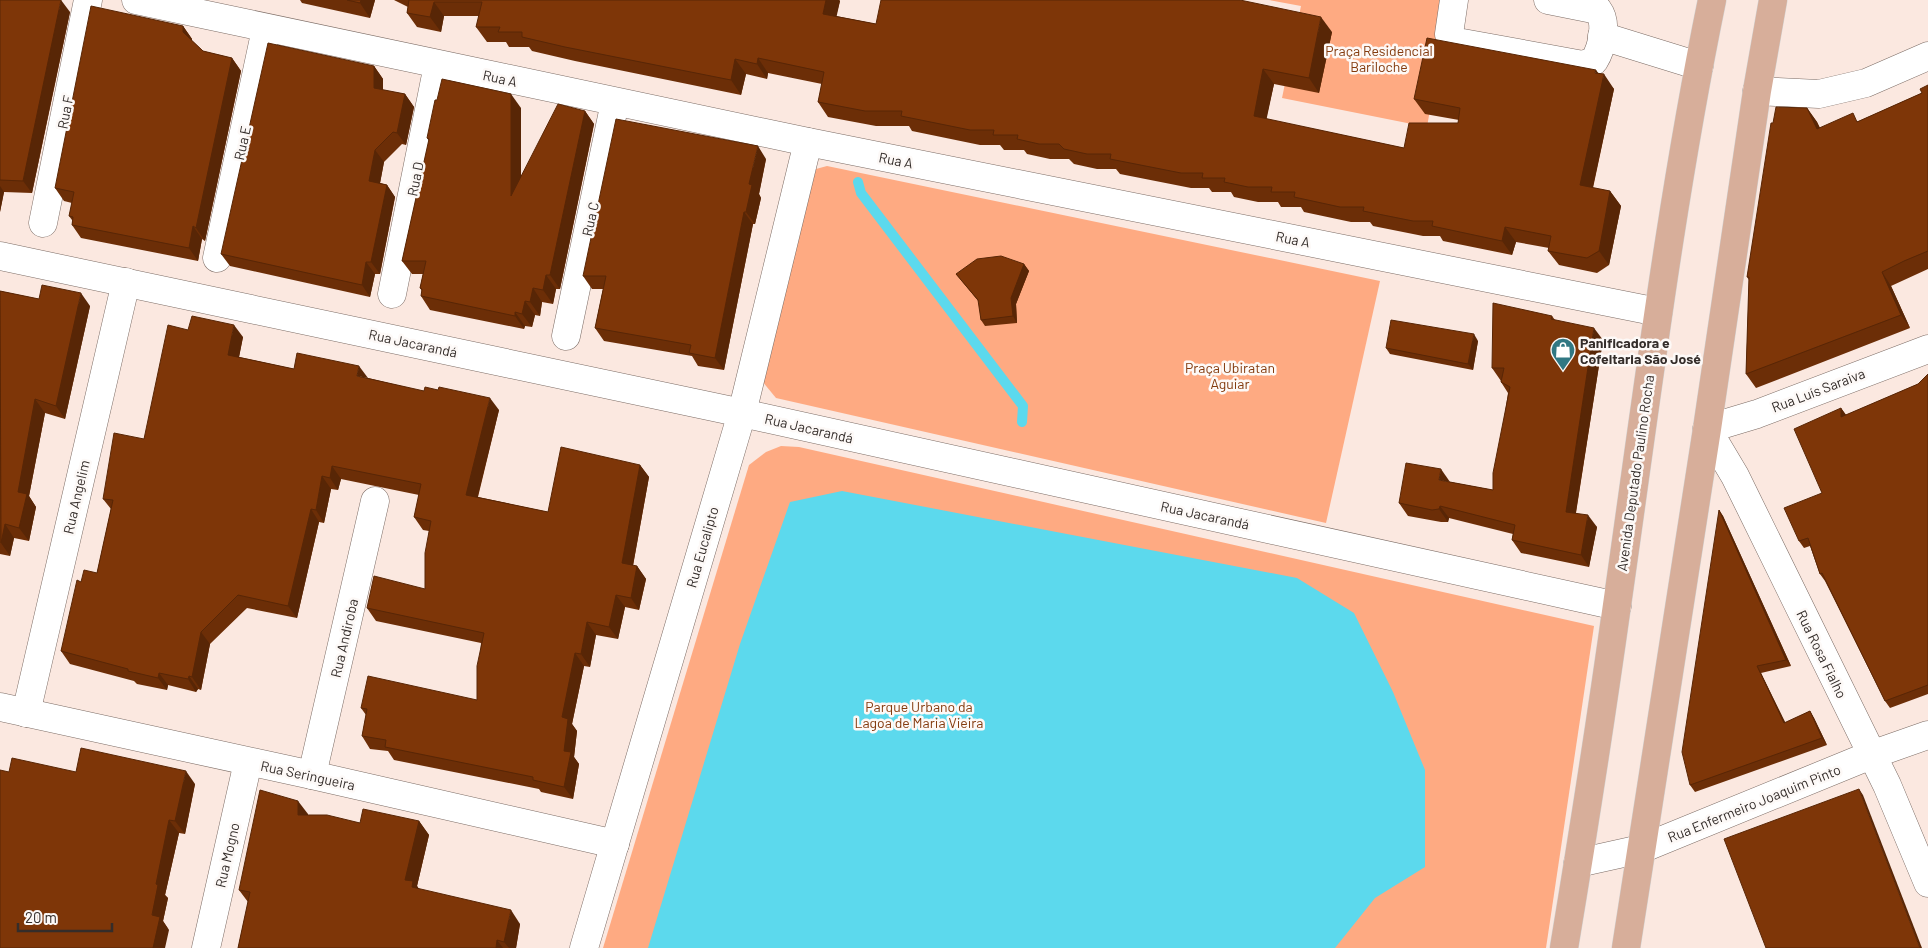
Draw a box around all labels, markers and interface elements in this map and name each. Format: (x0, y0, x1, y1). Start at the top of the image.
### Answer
park label: Praça Residencial Bariloche (1325, 42, 1433, 75)
street label: Rua A (481, 66, 519, 90)
street label: Rua F (53, 94, 77, 130)
street label: Rua E (230, 124, 254, 162)
street label: Rua A (877, 148, 915, 172)
street label: Rua D (403, 160, 427, 198)
street label: Rua C (578, 200, 602, 238)
street label: Rua A (1274, 227, 1312, 251)
street label: Rua Jacarandá (367, 325, 459, 361)
place label: Panificadora e Cofeitaria São José (1580, 334, 1701, 367)
shop icon: Panificadora e Cofeitaria São José (1550, 337, 1576, 371)
park label: Praça Ubiratan Aguiar (1185, 359, 1275, 392)
street label: Rua Luís Saraiva (1769, 364, 1867, 416)
street label: Avenida Deputado Paulino Rocha (1613, 374, 1657, 572)
street label: Rua Jacarandá (763, 410, 855, 446)
street label: Rua Angelim (59, 458, 93, 536)
street label: Rua Jacarandá (1159, 497, 1251, 533)
street label: Rua Eucalipto (682, 505, 722, 589)
street label: Rua Andiroba (327, 597, 361, 679)
street label: Rua Rosa Fialho (1793, 607, 1851, 701)
park label: Parque Urbano da Lagoa de Maria Vieira (855, 698, 983, 731)
street label: Rua Seringueira (259, 757, 357, 793)
street label: Rua Enfermeiro Joaquim Pinto (1665, 760, 1843, 846)
street label: Rua Mogno (211, 821, 243, 889)
scale bar (18, 900, 111, 932)
text: 20 m (25, 908, 57, 926)

